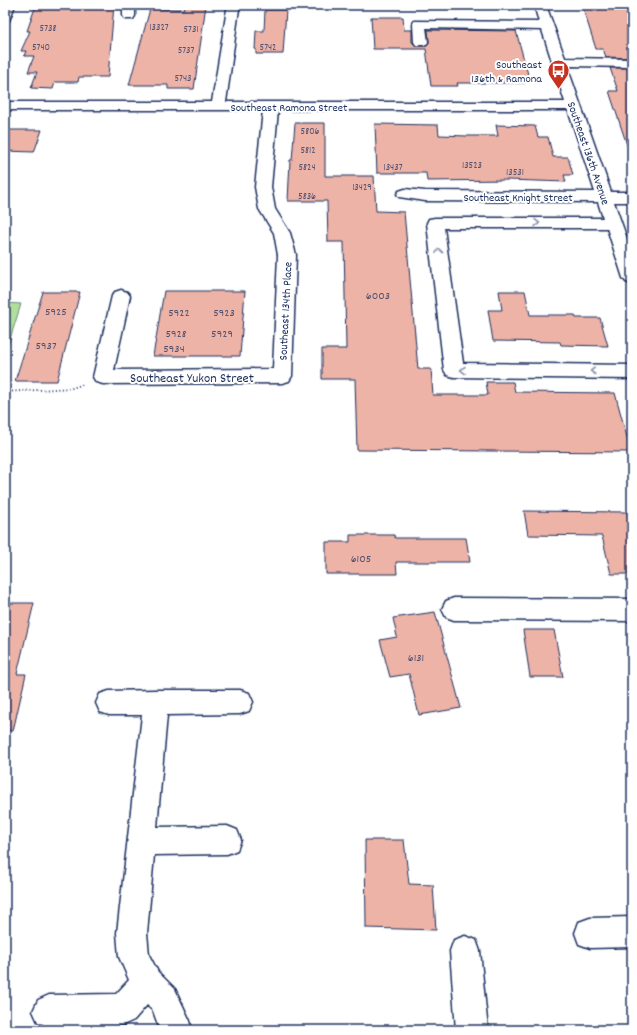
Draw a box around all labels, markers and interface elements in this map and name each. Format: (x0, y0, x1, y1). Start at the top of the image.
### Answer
house number: 13327 (149, 21, 169, 35)
house number: 5738 (40, 22, 56, 36)
house number: 5731 (183, 23, 199, 37)
house number: 5740 (32, 41, 50, 55)
house number: 5742 (260, 41, 276, 55)
house number: 5737 (178, 44, 195, 58)
place label: Southeast 136th & Ramona (471, 57, 543, 88)
bus stop icon: Southeast 136th & Ramona (545, 58, 571, 91)
house number: 5743 (174, 72, 192, 86)
street label: Southeast Ramona Street (230, 100, 348, 117)
street label: Southeast 136th Avenue (562, 100, 613, 207)
house number: 5806 (301, 125, 320, 139)
house number: 5812 (300, 144, 316, 158)
house number: 13523 (462, 159, 482, 173)
house number: 5824 (298, 161, 316, 175)
house number: 13437 (383, 161, 403, 175)
house number: 13531 (506, 166, 524, 180)
house number: 13429 (352, 181, 372, 195)
house number: 5836 (298, 190, 316, 204)
street label: Southeast Knight Street (463, 190, 573, 207)
one-way arrow (534, 219, 540, 227)
one-way arrow (435, 247, 444, 254)
street label: Southeast 134th Place (275, 261, 298, 361)
house number: 6003 (366, 288, 390, 305)
house number: 5925 (45, 304, 67, 321)
house number: 5922 (168, 305, 190, 322)
house number: 5923 (213, 305, 235, 322)
house number: 5928 (165, 326, 187, 343)
house number: 5929 (211, 326, 233, 343)
house number: 5937 (36, 338, 57, 355)
house number: 5934 (163, 341, 185, 358)
one-way arrow (460, 366, 466, 374)
one-way arrow (590, 367, 596, 375)
street label: Southeast Yukon Street (130, 369, 254, 389)
house number: 6105 (351, 551, 371, 568)
house number: 6131 (408, 650, 424, 667)

